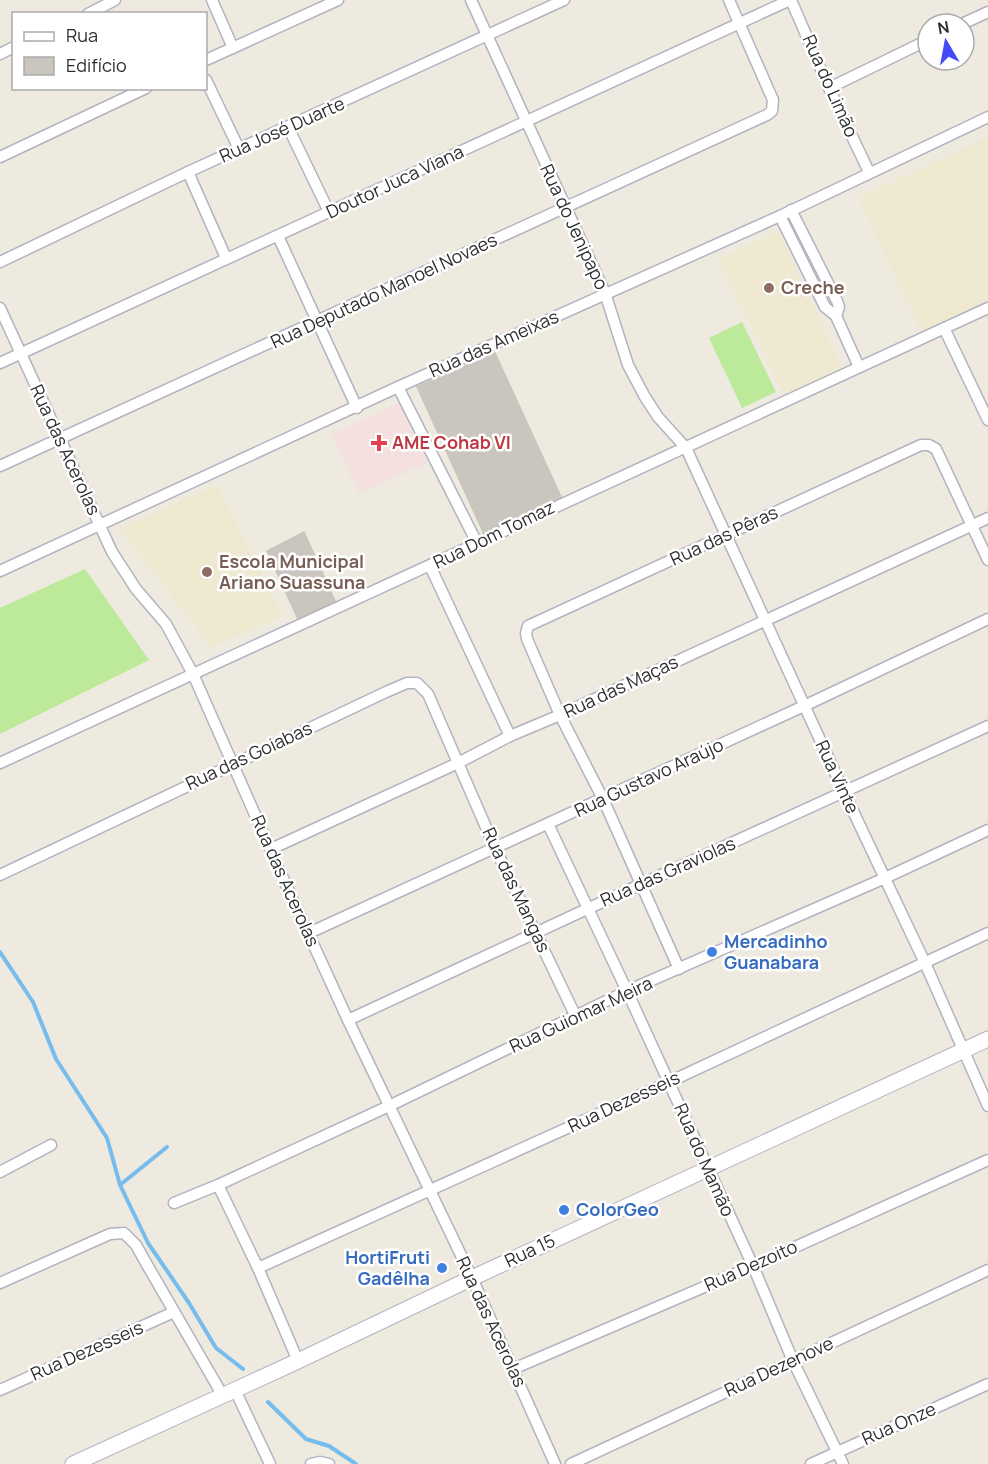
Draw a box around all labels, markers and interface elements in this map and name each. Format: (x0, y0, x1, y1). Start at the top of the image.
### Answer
legend (12, 12, 207, 90)
north arrow (916, 12, 976, 72)
text: N (936, 15, 951, 39)
text: Rua (66, 23, 98, 47)
street label: Rua do Limão (798, 31, 864, 141)
text: Edifício (66, 53, 127, 77)
street label: Rua José Duarte (215, 91, 348, 167)
street label: Doutor Juca Viana (322, 139, 467, 223)
street label: Rua do Jenipapo (535, 160, 615, 293)
street label: Rua Deputado Manoel Novaes (266, 227, 501, 353)
place label: Creche (781, 275, 845, 299)
marker: Creche (762, 281, 776, 295)
street label: Rua das Ameixas (425, 304, 562, 382)
street label: Rua das Acerolas (25, 380, 107, 519)
place label: AME Cohab VI (392, 430, 511, 454)
marker: AME Cohab VI (370, 434, 388, 452)
street label: Rua Dom Tomaz (429, 494, 558, 574)
street label: Rua das Pêras (666, 500, 781, 571)
place label: Escola Municipal Ariano Suassuna (219, 549, 365, 594)
marker: Escola Municipal Ariano Suassuna (200, 565, 214, 579)
street label: Rua das Maças (559, 649, 682, 723)
street label: Rua das Goiabas (181, 715, 316, 795)
street label: Rua Gustavo Araújo (570, 732, 727, 822)
street label: Rua Vinte (810, 736, 865, 817)
street label: Rua das Acerolas (246, 811, 326, 950)
street label: Rua das Mangas (477, 823, 556, 956)
street label: Rua das Graviolas (596, 831, 739, 912)
place label: Mercadinho Guanabara (724, 929, 828, 974)
marker: Mercadinho Guanabara (705, 945, 719, 959)
street label: Rua Guiomar Meira (505, 970, 656, 1058)
street label: Rua Dezesseis (564, 1065, 683, 1137)
street label: Rua do Mamão (669, 1099, 741, 1220)
place label: ColorGeo (576, 1197, 659, 1221)
marker: ColorGeo (557, 1203, 571, 1217)
street label: Rua 15 (500, 1228, 559, 1272)
street label: Rua Dezoito (700, 1234, 801, 1296)
place label: HortiFruti Gadêlha (345, 1245, 430, 1290)
street label: Rua das Acerolas (451, 1252, 533, 1391)
marker: HortiFruti Gadêlha (435, 1261, 449, 1275)
street label: Rua Dezesseis (27, 1315, 147, 1386)
street label: Rua Dezenove (720, 1330, 837, 1402)
street label: Rua Onze (858, 1396, 939, 1450)

